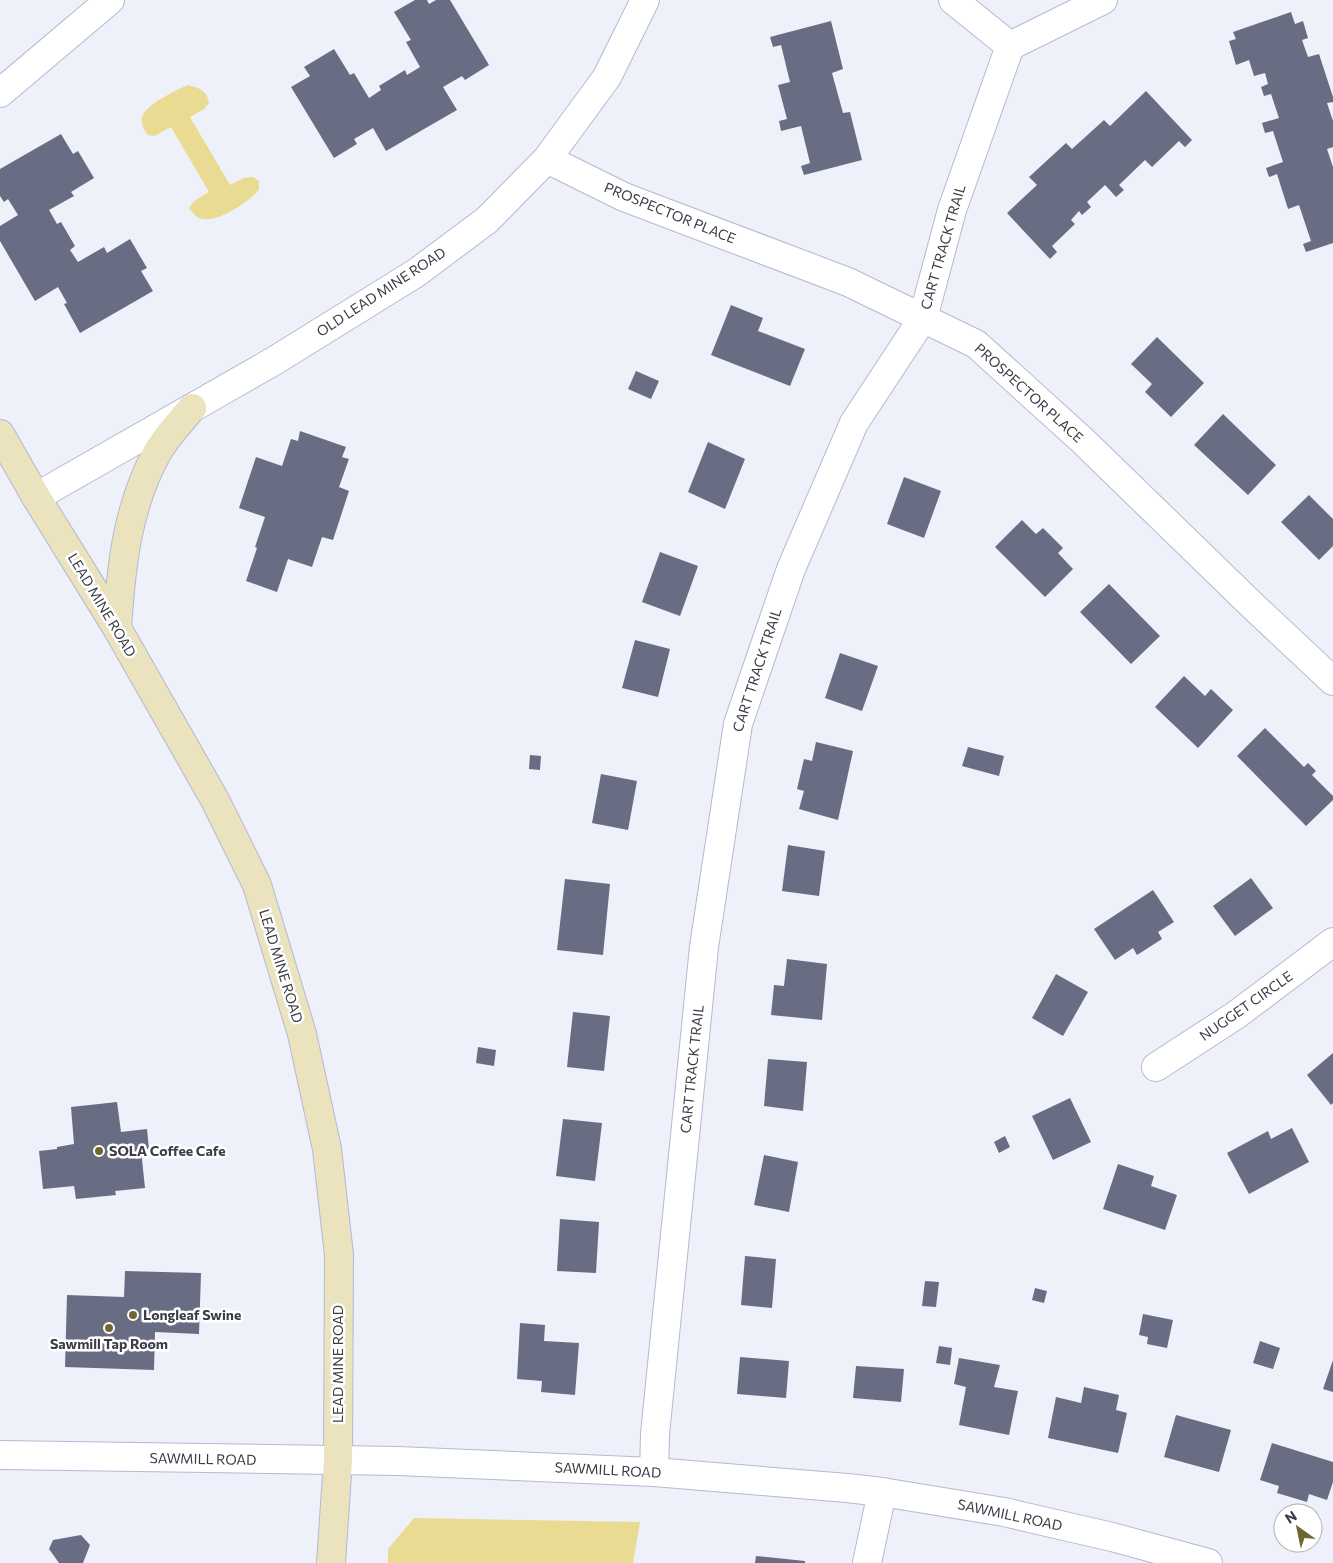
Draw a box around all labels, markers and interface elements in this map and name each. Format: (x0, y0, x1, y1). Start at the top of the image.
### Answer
street label: PROSPECTOR PLACE (602, 178, 738, 247)
street label: CART TRACK TRAIL (917, 182, 968, 311)
street label: OLD LEAD MINE ROAD (313, 243, 448, 340)
street label: PROSPECTOR PLACE (972, 339, 1087, 446)
street label: LEAD MINE ROAD (65, 550, 140, 660)
street label: CART TRACK TRAIL (728, 606, 785, 734)
street label: LEAD MINE ROAD (256, 907, 307, 1025)
street label: NUGGET CIRCLE (1196, 967, 1296, 1044)
street label: CART TRACK TRAIL (676, 1004, 707, 1134)
place label: SOLA Coffee Cafe (109, 1142, 226, 1159)
marker: SOLA Coffee Cafe (93, 1145, 105, 1157)
street label: LEAD MINE ROAD (329, 1305, 346, 1423)
place label: Longleaf Swine (143, 1306, 241, 1323)
marker: Longleaf Swine (127, 1309, 139, 1321)
marker: Sawmill Tap Room (103, 1322, 115, 1334)
place label: Sawmill Tap Room (50, 1335, 168, 1352)
street label: SAWMILL ROAD (150, 1449, 257, 1468)
street label: SAWMILL ROAD (554, 1458, 662, 1481)
street label: SAWMILL ROAD (956, 1495, 1064, 1534)
north arrow (1273, 1503, 1323, 1553)
text: N (1282, 1507, 1300, 1527)

